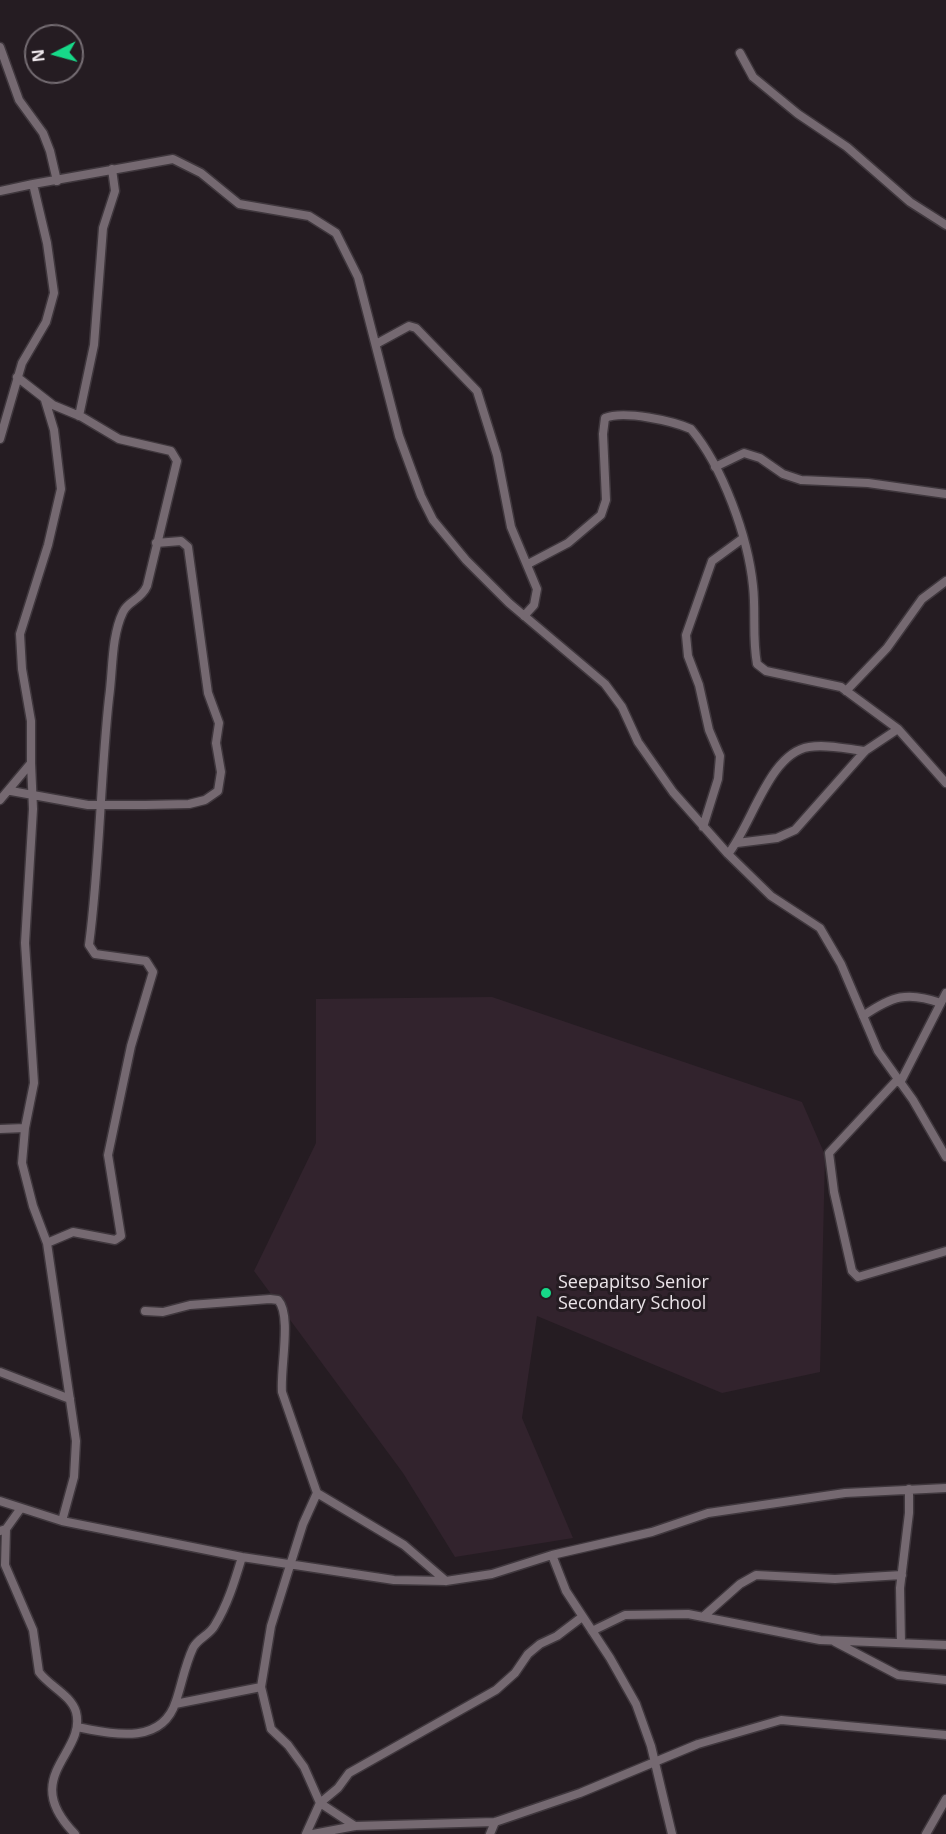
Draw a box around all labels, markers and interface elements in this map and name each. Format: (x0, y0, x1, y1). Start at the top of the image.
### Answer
north arrow (24, 24, 84, 84)
text: N (26, 48, 50, 63)
place label: Seepapitso Senior Secondary School (558, 1272, 709, 1314)
marker: Seepapitso Senior Secondary School (539, 1286, 553, 1300)

